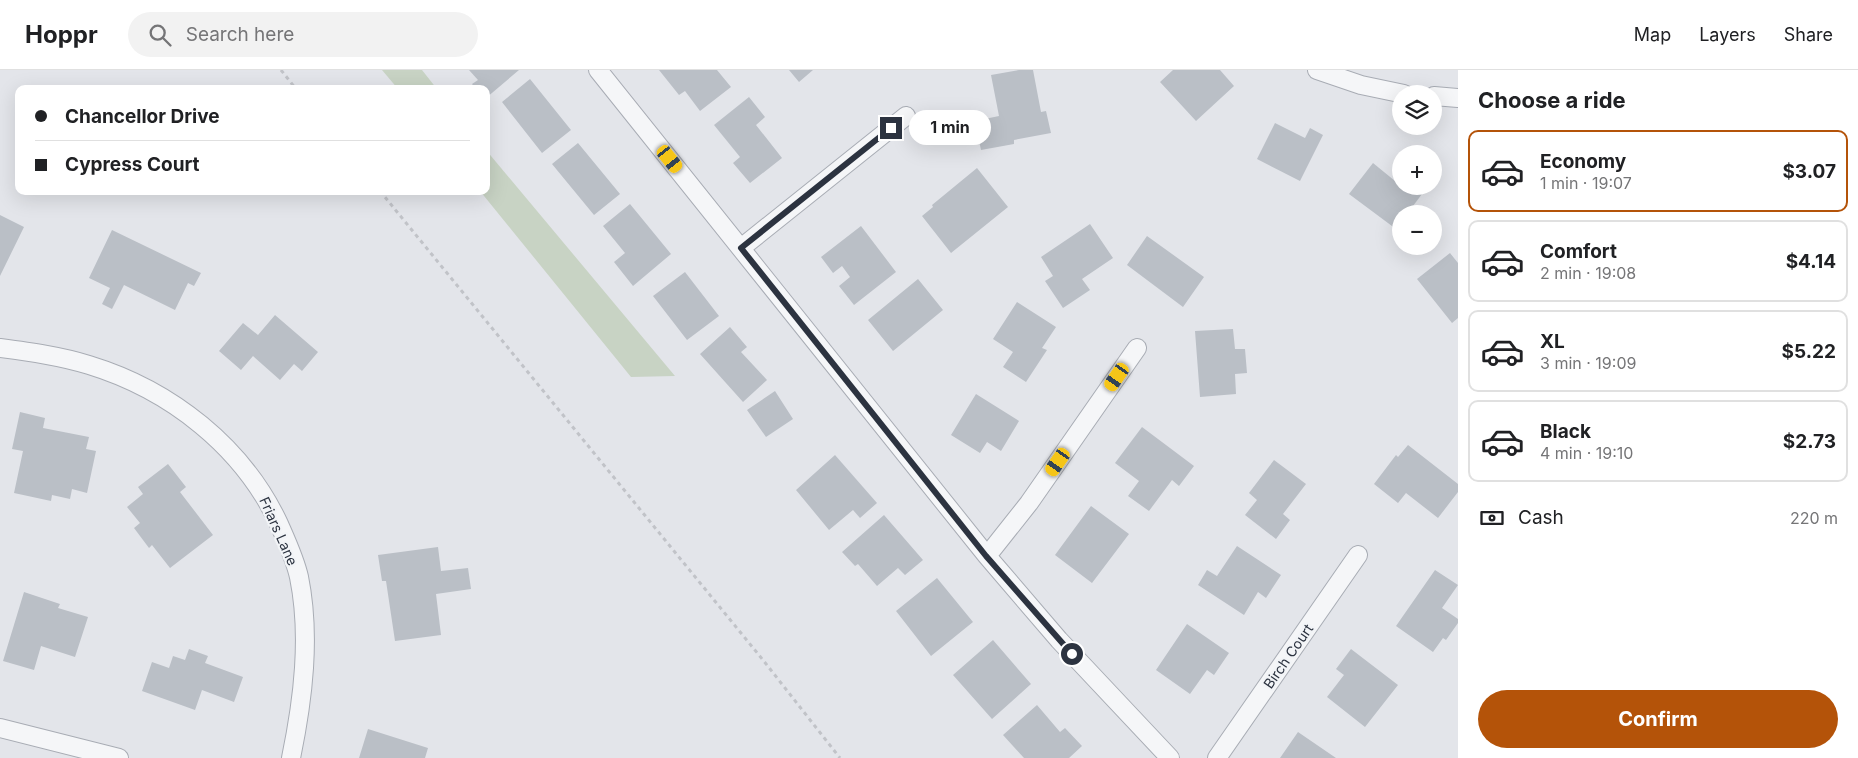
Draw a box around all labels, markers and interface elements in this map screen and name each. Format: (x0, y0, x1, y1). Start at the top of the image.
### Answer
search box (128, 12, 478, 57)
text: Hoppr (25, 20, 98, 49)
icon: search (146, 21, 174, 49)
text: Search here (186, 23, 294, 46)
text: Map (1634, 24, 1671, 45)
text: Layers (1699, 24, 1756, 45)
text: Share (1784, 24, 1833, 45)
map controls (1392, 85, 1442, 255)
button: layers (1392, 85, 1442, 135)
text: Choose a ride (1478, 87, 1626, 113)
text: Chancellor Drive (65, 105, 220, 128)
callout: 1 min (908, 110, 991, 146)
route end (880, 117, 902, 139)
text: 1 min (930, 117, 970, 137)
car (654, 143, 685, 175)
button: + (1392, 145, 1442, 195)
icon: car (1480, 149, 1525, 194)
text: Economy (1540, 150, 1626, 173)
text: Cypress Court (65, 153, 200, 176)
text: $3.07 (1782, 160, 1836, 183)
text: 1 min · 19:07 (1540, 173, 1632, 193)
button: − (1392, 205, 1442, 255)
icon: car (1480, 239, 1525, 284)
text: Comfort (1540, 240, 1617, 263)
text: $4.14 (1786, 250, 1836, 273)
text: 2 min · 19:08 (1540, 263, 1636, 283)
icon: car (1480, 329, 1525, 374)
text: XL (1540, 330, 1565, 353)
text: $5.22 (1782, 340, 1836, 363)
text: 3 min · 19:09 (1540, 353, 1636, 373)
car (1102, 360, 1131, 394)
icon: car (1480, 419, 1525, 464)
text: Black (1540, 420, 1591, 443)
text: $2.73 (1783, 430, 1836, 453)
text: 4 min · 19:10 (1540, 443, 1633, 463)
car (1043, 445, 1072, 479)
street label: Friars Lane (256, 494, 302, 568)
icon: cash (1478, 504, 1506, 532)
text: Cash (1518, 506, 1564, 529)
text: 220 m (1790, 508, 1838, 528)
street label: Birch Court (1260, 620, 1317, 692)
route start (1061, 643, 1083, 665)
button: Confirm (1478, 690, 1838, 748)

